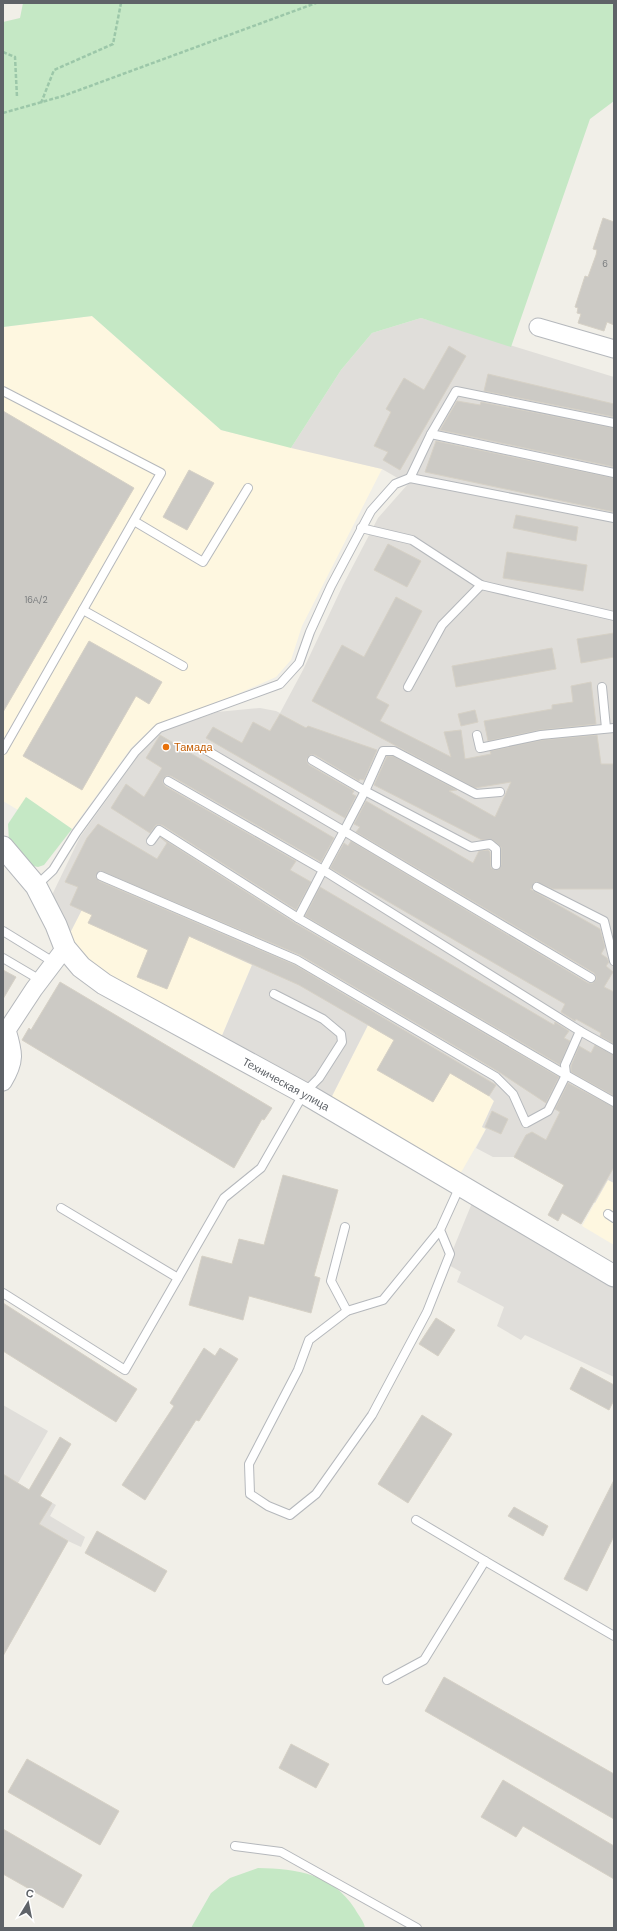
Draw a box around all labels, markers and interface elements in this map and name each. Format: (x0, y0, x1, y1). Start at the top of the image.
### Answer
house number: 6 (602, 258, 608, 270)
house number: 16А/2 (24, 594, 48, 606)
place label: Тамада (174, 740, 213, 754)
marker: Тамада (161, 742, 171, 752)
street label: Техническая улица (240, 1054, 333, 1114)
north arrow (8, 1883, 48, 1923)
text: С (25, 1886, 35, 1901)

